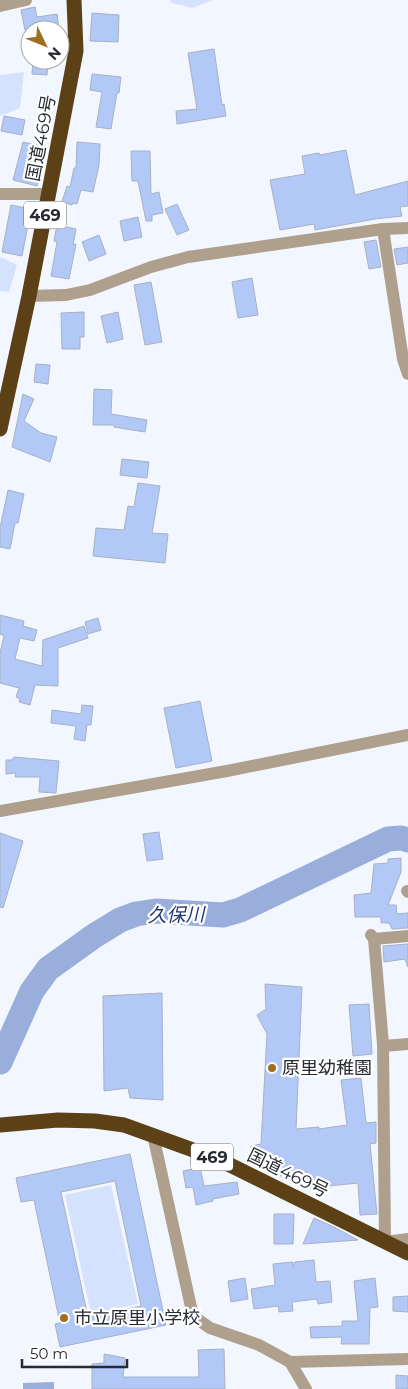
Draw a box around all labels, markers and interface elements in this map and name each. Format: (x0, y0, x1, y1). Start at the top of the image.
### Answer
north arrow (20, 20, 70, 70)
text: N (44, 44, 65, 64)
street label: 国道469号 (22, 93, 60, 183)
road number: 469 (24, 202, 66, 228)
water label: 久保川 (147, 903, 207, 927)
place label: 原里幼稚園 (282, 1057, 372, 1079)
marker: 原里幼稚園 (266, 1062, 278, 1074)
road number: 469 (191, 1144, 233, 1170)
street label: 国道469号 (244, 1144, 332, 1202)
place label: 市立原里小学校 (74, 1307, 200, 1329)
marker: 市立原里小学校 (58, 1312, 70, 1324)
scale bar (22, 1336, 128, 1368)
text: 50 m (30, 1344, 68, 1363)

